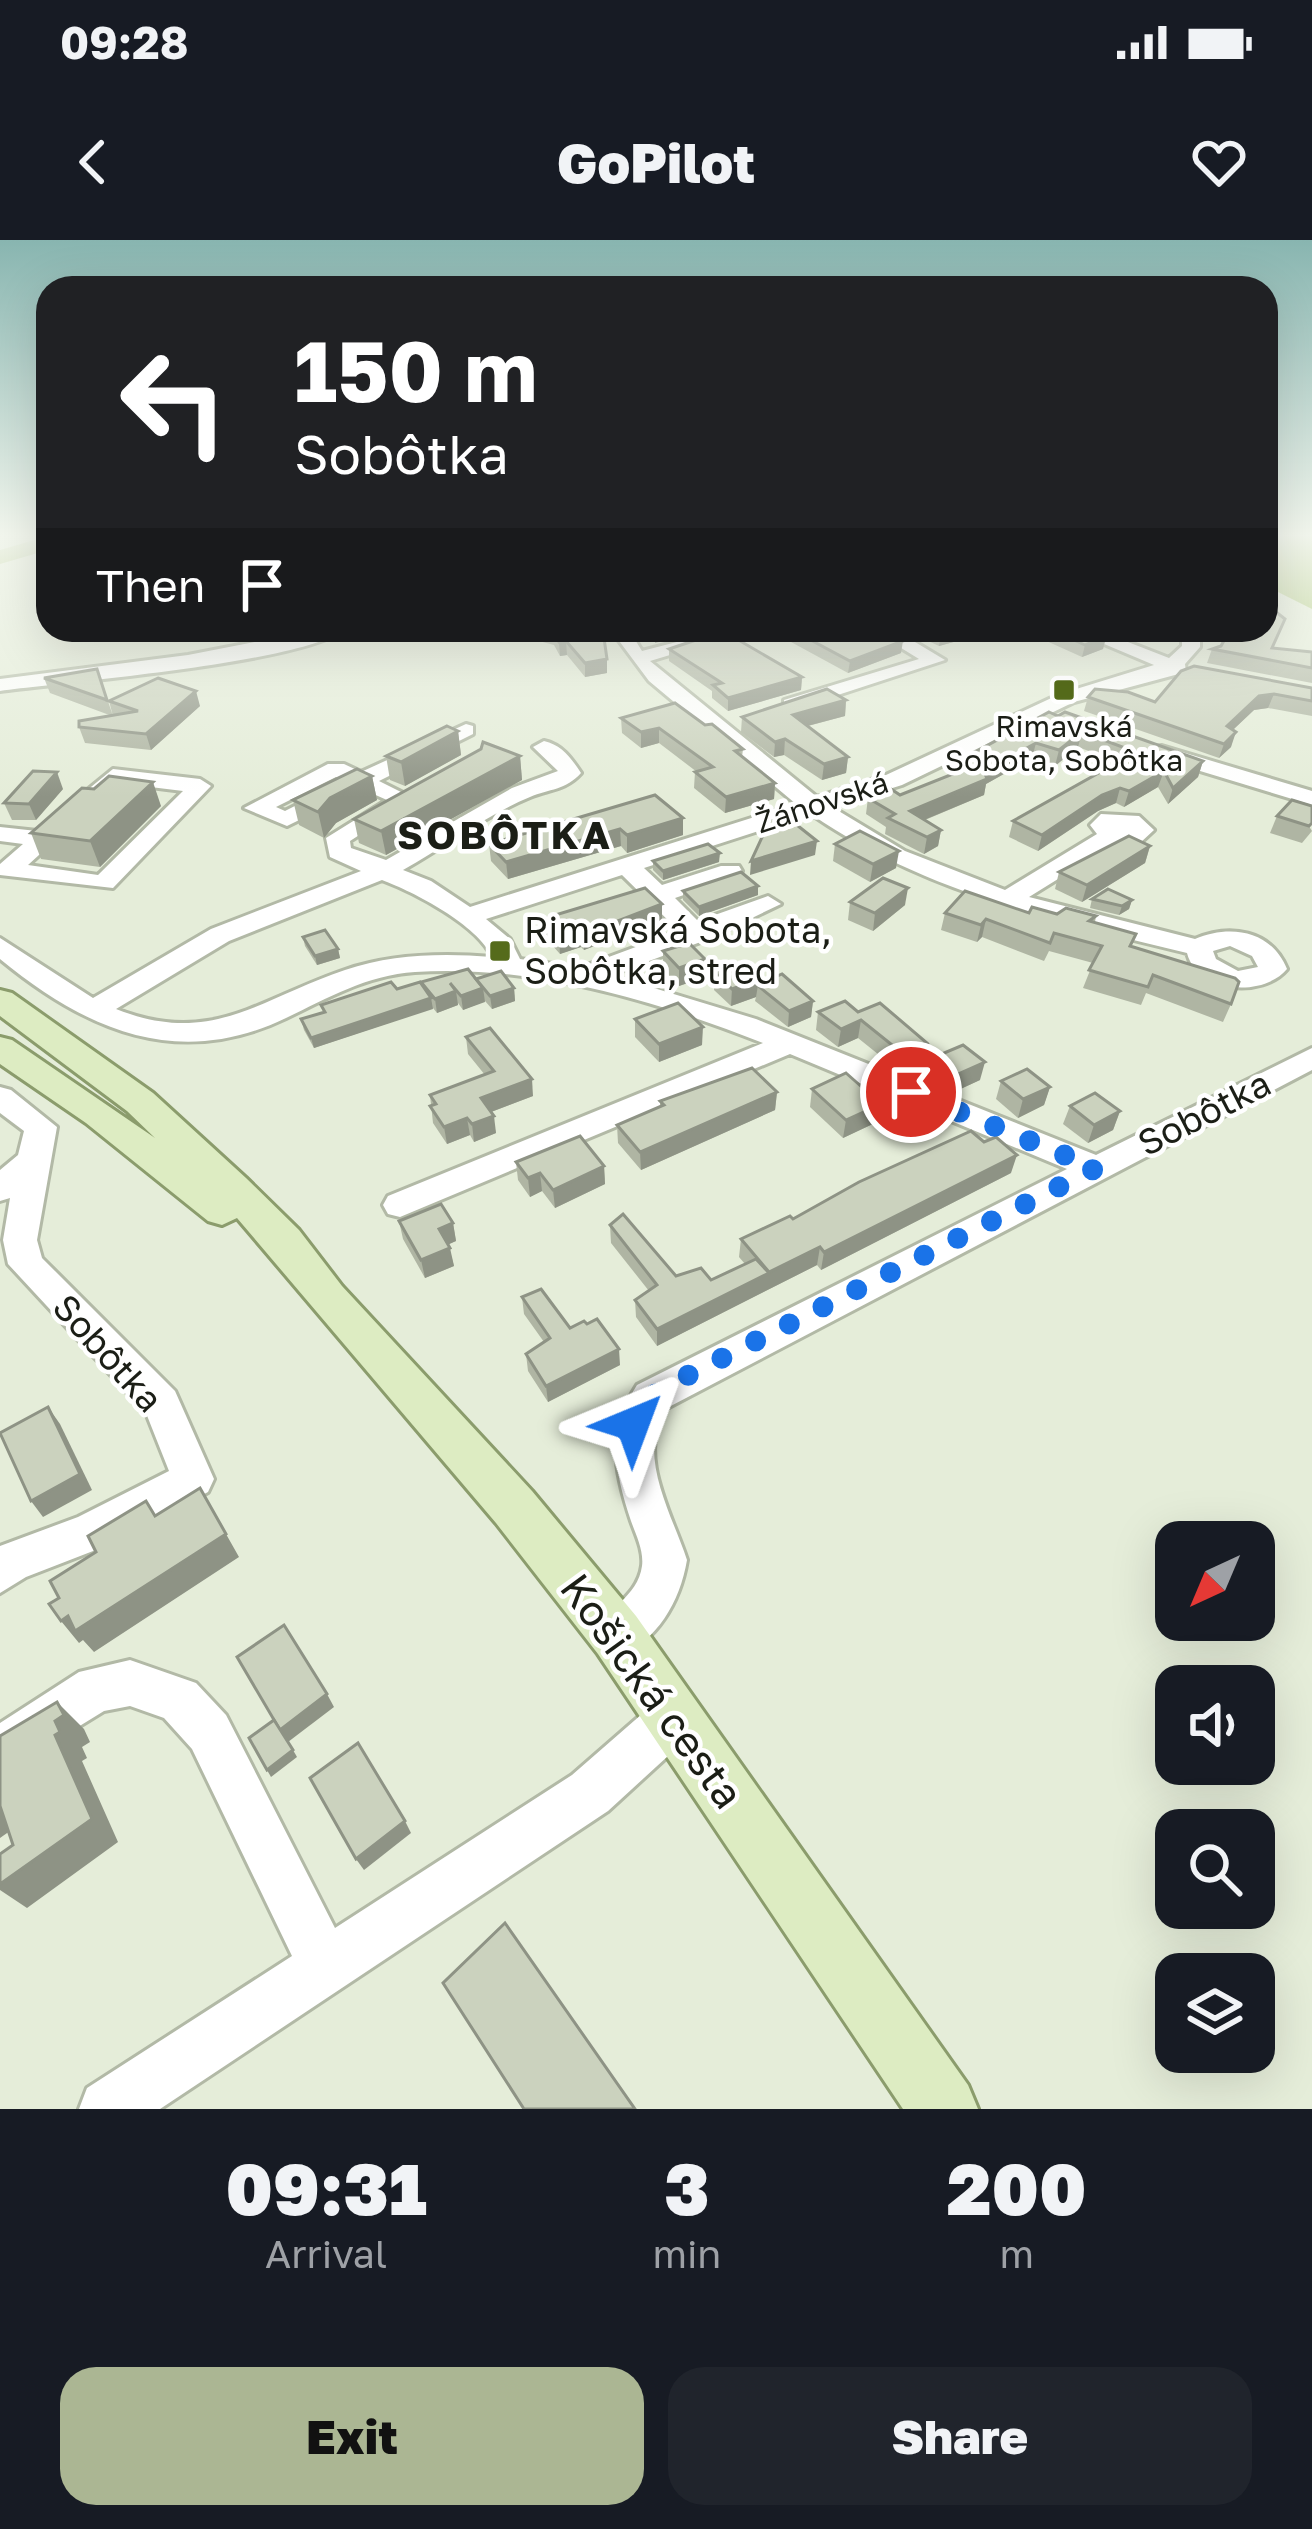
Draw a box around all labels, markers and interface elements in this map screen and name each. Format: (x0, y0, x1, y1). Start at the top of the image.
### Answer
text: 09:28 (60, 15, 188, 69)
icon: back (60, 129, 126, 195)
icon: heart (1186, 129, 1252, 195)
text: GoPilot (557, 130, 755, 195)
text: 150 m (294, 320, 538, 420)
icon: left (96, 324, 252, 480)
text: Sobôtka (294, 421, 509, 486)
icon: arrive (229, 552, 295, 618)
text: Then (96, 558, 205, 612)
marker: Rimavská Sobota, Sobôtka (1051, 677, 1077, 703)
place label: Rimavská Sobota, Sobôtka (945, 708, 1183, 778)
street label: Žánovská (751, 764, 892, 840)
district label: SOBÔTKA (397, 811, 613, 858)
place label: Rimavská Sobota, Sobôtka, stred (524, 908, 832, 992)
marker: Rimavská Sobota, Sobôtka, stred (487, 938, 513, 964)
pin (860, 1041, 962, 1143)
icon: arrive (878, 1059, 944, 1125)
street label: Sobôtka (1130, 1061, 1277, 1164)
street label: Sobôtka (45, 1285, 172, 1420)
position arrow (570, 1361, 696, 1487)
north arrow (1155, 1521, 1275, 1641)
map controls (1155, 1521, 1275, 2073)
street label: Košická cesta (551, 1564, 755, 1817)
button: sound (1155, 1665, 1275, 1785)
button: search (1155, 1809, 1275, 1929)
button: layers (1155, 1953, 1275, 2073)
text: 09:31 (225, 2144, 427, 2231)
text: 3 (664, 2144, 710, 2231)
text: 200 (947, 2144, 1087, 2231)
text: Arrival (265, 2230, 387, 2277)
text: min (652, 2230, 721, 2277)
text: m (999, 2230, 1034, 2277)
button: Exit (60, 2367, 644, 2505)
button: Share (668, 2367, 1252, 2505)

